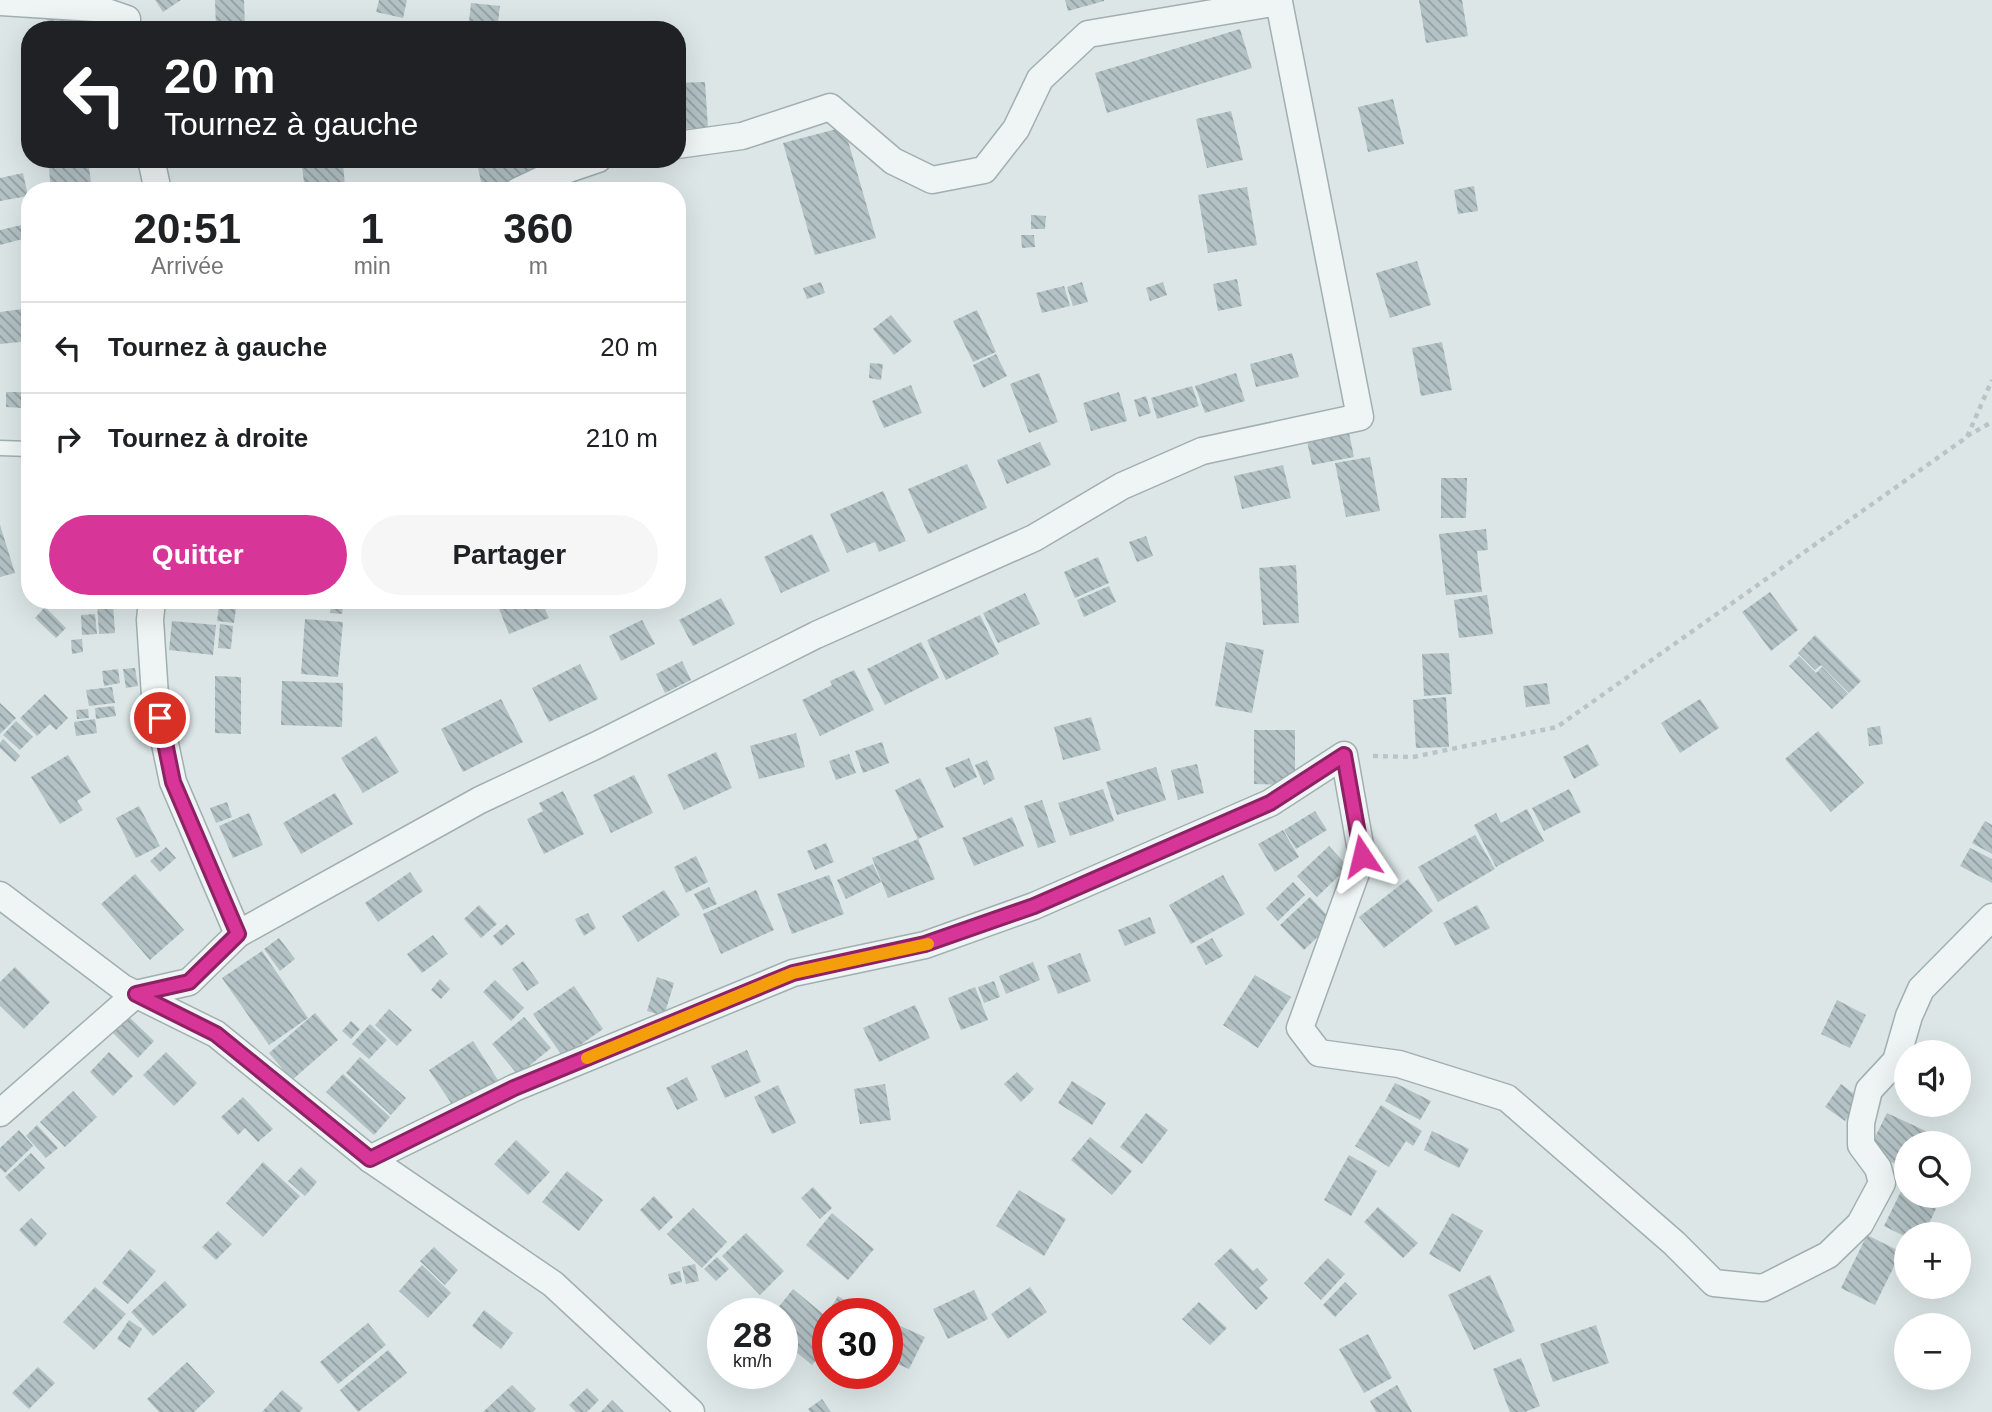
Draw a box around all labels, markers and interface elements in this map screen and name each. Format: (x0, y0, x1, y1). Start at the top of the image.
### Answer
icon: left (49, 49, 140, 140)
text: 20 m (164, 49, 276, 103)
text: Tournez à gauche (164, 106, 418, 142)
text: 20:51 (134, 205, 241, 252)
text: 1 (360, 205, 384, 252)
text: 360 (503, 205, 573, 252)
text: Arrivée (151, 253, 224, 279)
text: min (354, 253, 391, 279)
text: m (529, 253, 548, 279)
icon: left (49, 329, 87, 367)
text: Tournez à gauche (108, 332, 327, 362)
text: 20 m (600, 332, 658, 362)
icon: right (49, 420, 87, 458)
text: Tournez à droite (108, 423, 308, 453)
text: 210 m (586, 423, 658, 453)
button: Quitter (49, 515, 347, 595)
button: Partager (361, 515, 658, 595)
pin (130, 688, 190, 748)
icon: arrive (141, 699, 179, 737)
position arrow (1325, 819, 1399, 893)
map controls (1894, 1040, 1971, 1390)
button: sound (1894, 1040, 1971, 1117)
button: search (1894, 1131, 1971, 1208)
button: + (1894, 1222, 1971, 1299)
speed limit sign: 30 (812, 1298, 903, 1389)
button: − (1894, 1313, 1971, 1390)
text: 28 (733, 1315, 772, 1354)
text: km/h (733, 1351, 772, 1371)

